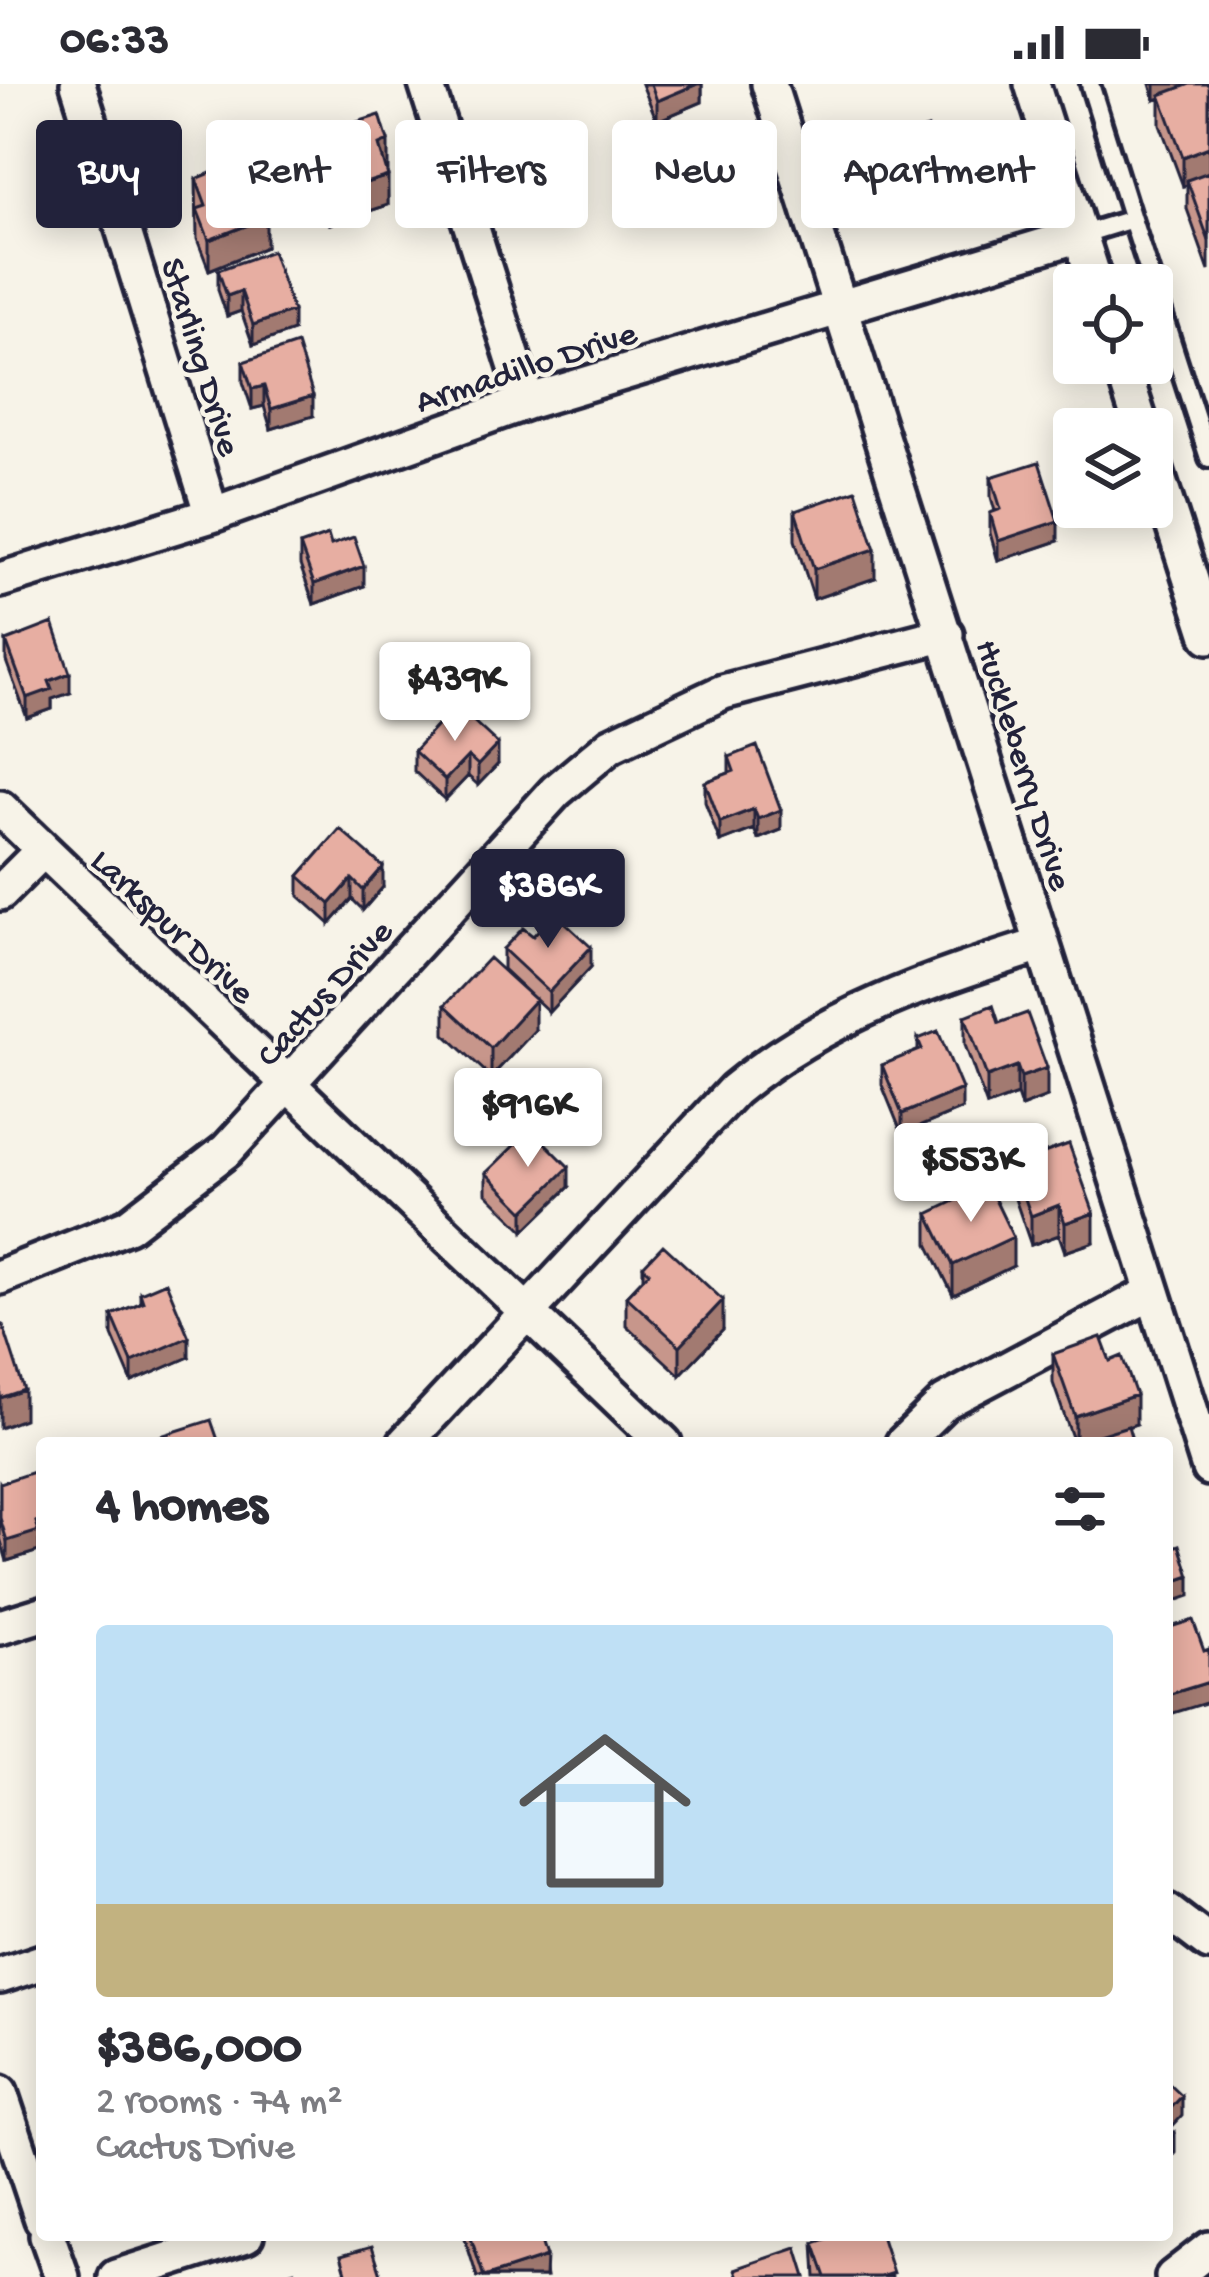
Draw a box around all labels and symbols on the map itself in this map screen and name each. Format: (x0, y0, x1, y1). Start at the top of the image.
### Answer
street label: Starling Drive (147, 254, 248, 462)
street label: Armadillo Drive (411, 314, 643, 426)
street label: Huckleberry Drive (962, 635, 1079, 897)
pin: $439K (371, 642, 539, 744)
street label: Larkspur Drive (79, 842, 262, 1016)
pin: $386K (464, 849, 632, 951)
street label: Cactus Drive (249, 912, 405, 1078)
pin: $916K (444, 1068, 612, 1170)
pin: $553K (887, 1123, 1055, 1225)

